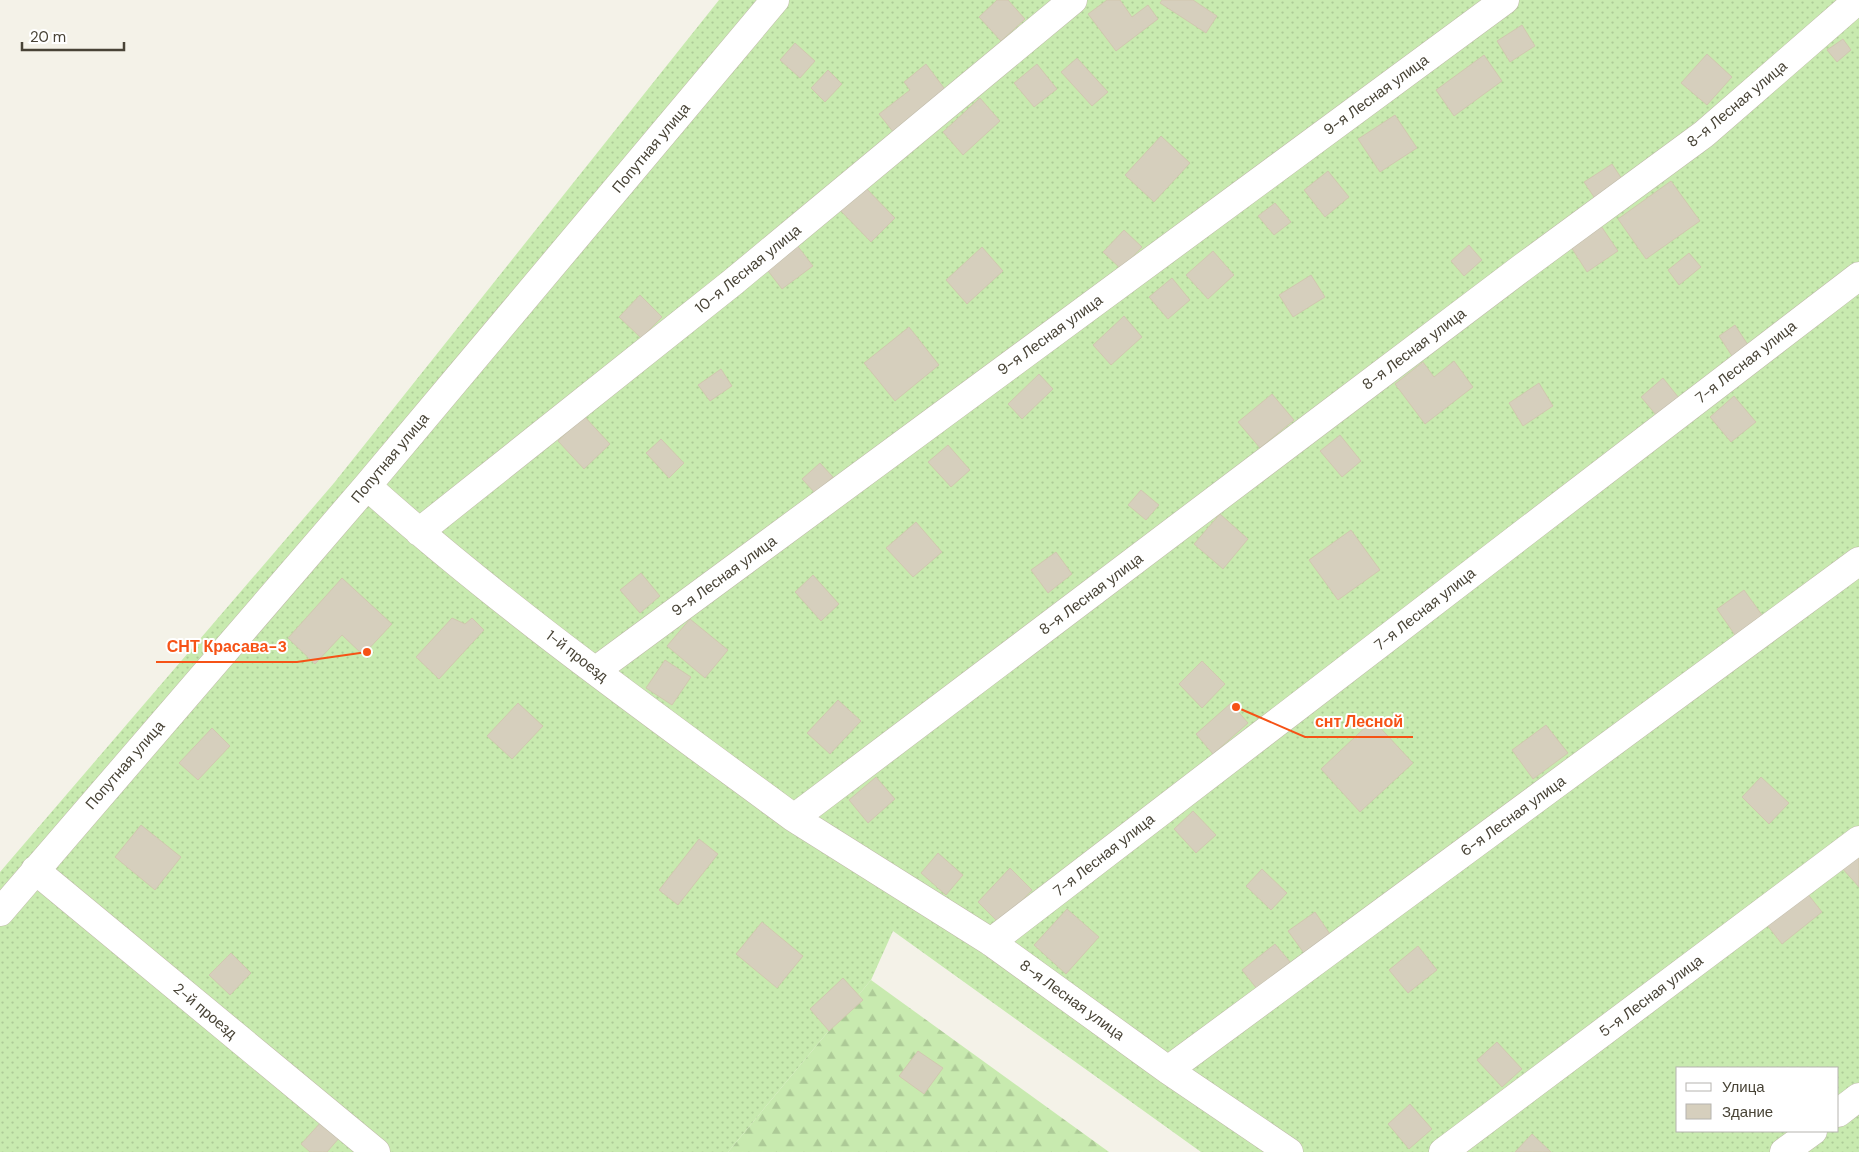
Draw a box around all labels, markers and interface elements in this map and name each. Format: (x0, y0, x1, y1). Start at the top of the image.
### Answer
scale bar (22, 20, 125, 52)
text: 20 m (30, 27, 66, 47)
street label: 9-я Лесная улица (1319, 50, 1433, 140)
street label: 8-я Лесная улица (1683, 56, 1792, 152)
street label: Попутная улица (607, 98, 695, 197)
street label: 10-я Лесная улица (691, 220, 806, 318)
street label: 9-я Лесная улица (993, 290, 1107, 380)
street label: 8-я Лесная улица (1358, 303, 1470, 395)
street label: 7-я Лесная улица (1691, 316, 1801, 408)
street label: Попутная улица (346, 408, 434, 507)
street label: 9-я Лесная улица (667, 531, 781, 621)
street label: 8-я Лесная улица (1035, 548, 1147, 640)
street label: 7-я Лесная улица (1370, 563, 1480, 655)
street label: 1-й проезд (542, 626, 612, 687)
callout: СНТ Красава-3 (156, 631, 297, 662)
text: СНТ Красава-3 (167, 636, 287, 657)
callout: снт Лесной (1305, 706, 1413, 737)
text: снт Лесной (1315, 711, 1403, 732)
street label: Попутная улица (81, 716, 170, 814)
street label: 6-я Лесная улица (1456, 771, 1570, 861)
street label: 7-я Лесная улица (1049, 809, 1159, 901)
street label: 5-я Лесная улица (1595, 950, 1707, 1042)
street label: 8-я Лесная улица (1016, 955, 1129, 1045)
street label: 2-й проезд (169, 979, 241, 1044)
legend (1676, 1067, 1839, 1132)
text: Улица (1722, 1077, 1765, 1097)
text: Здание (1722, 1102, 1773, 1122)

